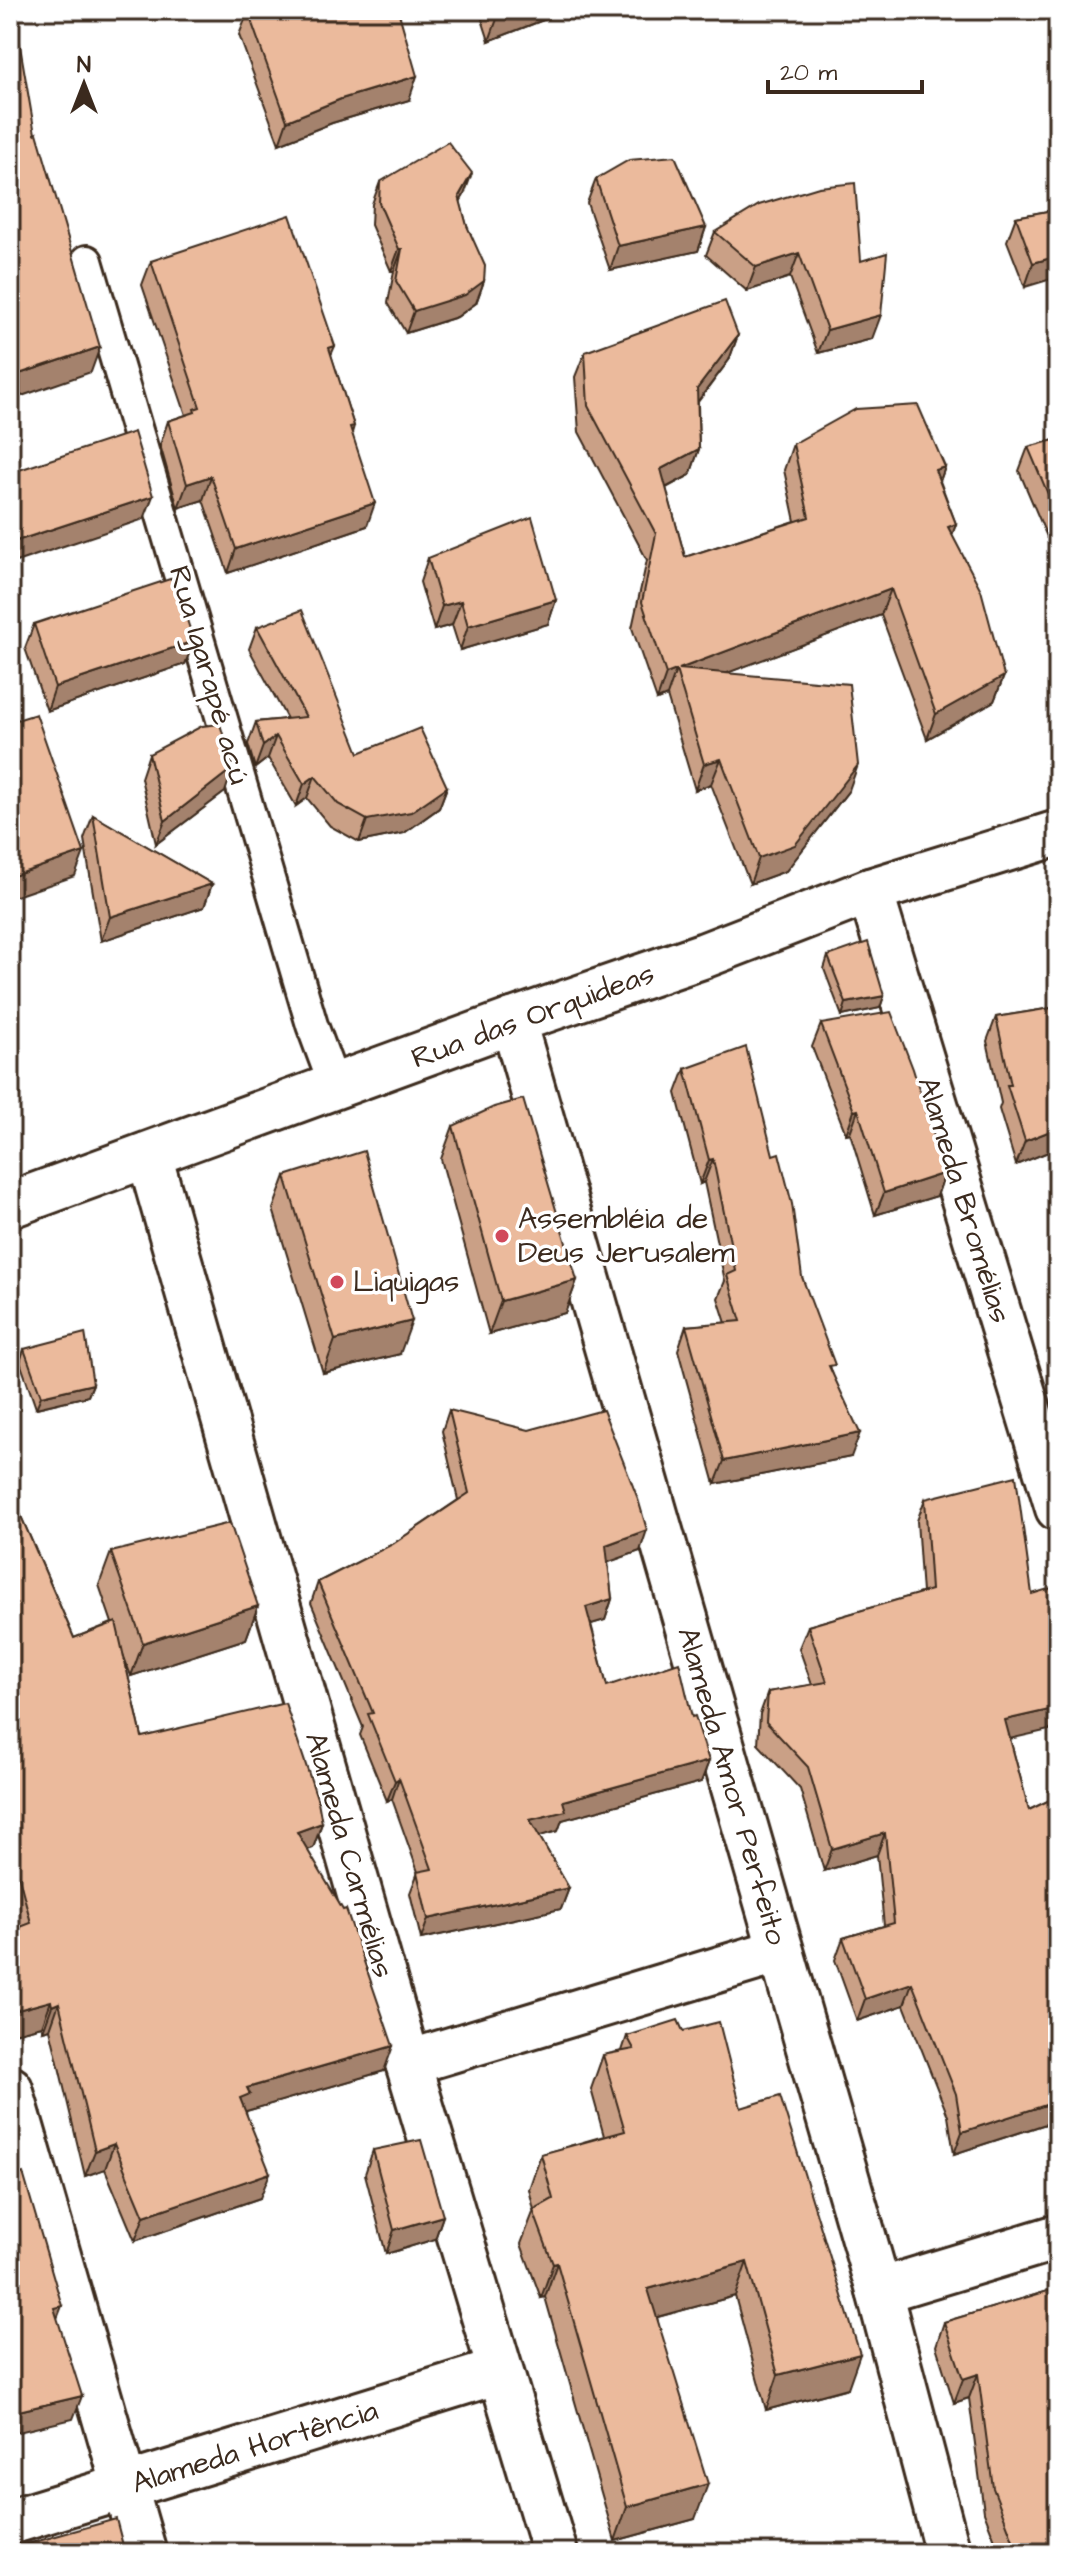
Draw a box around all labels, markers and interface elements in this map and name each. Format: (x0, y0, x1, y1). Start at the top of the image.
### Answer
north arrow (44, 44, 124, 124)
scale bar (768, 44, 922, 94)
text: N (77, 50, 91, 81)
text: 20 m (780, 56, 837, 90)
street label: Rua Igarapé acú (157, 561, 260, 789)
street label: Rua das Orquideas (406, 953, 660, 1079)
street label: Alameda Bromélias (907, 1072, 1021, 1328)
place label: Assembléia de Deus Jerusalem (518, 1198, 735, 1274)
marker: Assembléia de Deus Jerusalem (493, 1227, 511, 1245)
place label: Liquigas (353, 1261, 459, 1304)
marker: Liquigas (328, 1273, 346, 1291)
street label: Alameda Amor Perfeito (666, 1622, 798, 1950)
street label: Alameda Carmélias (294, 1727, 404, 1983)
street label: Alameda Hortência (127, 2390, 383, 2504)

